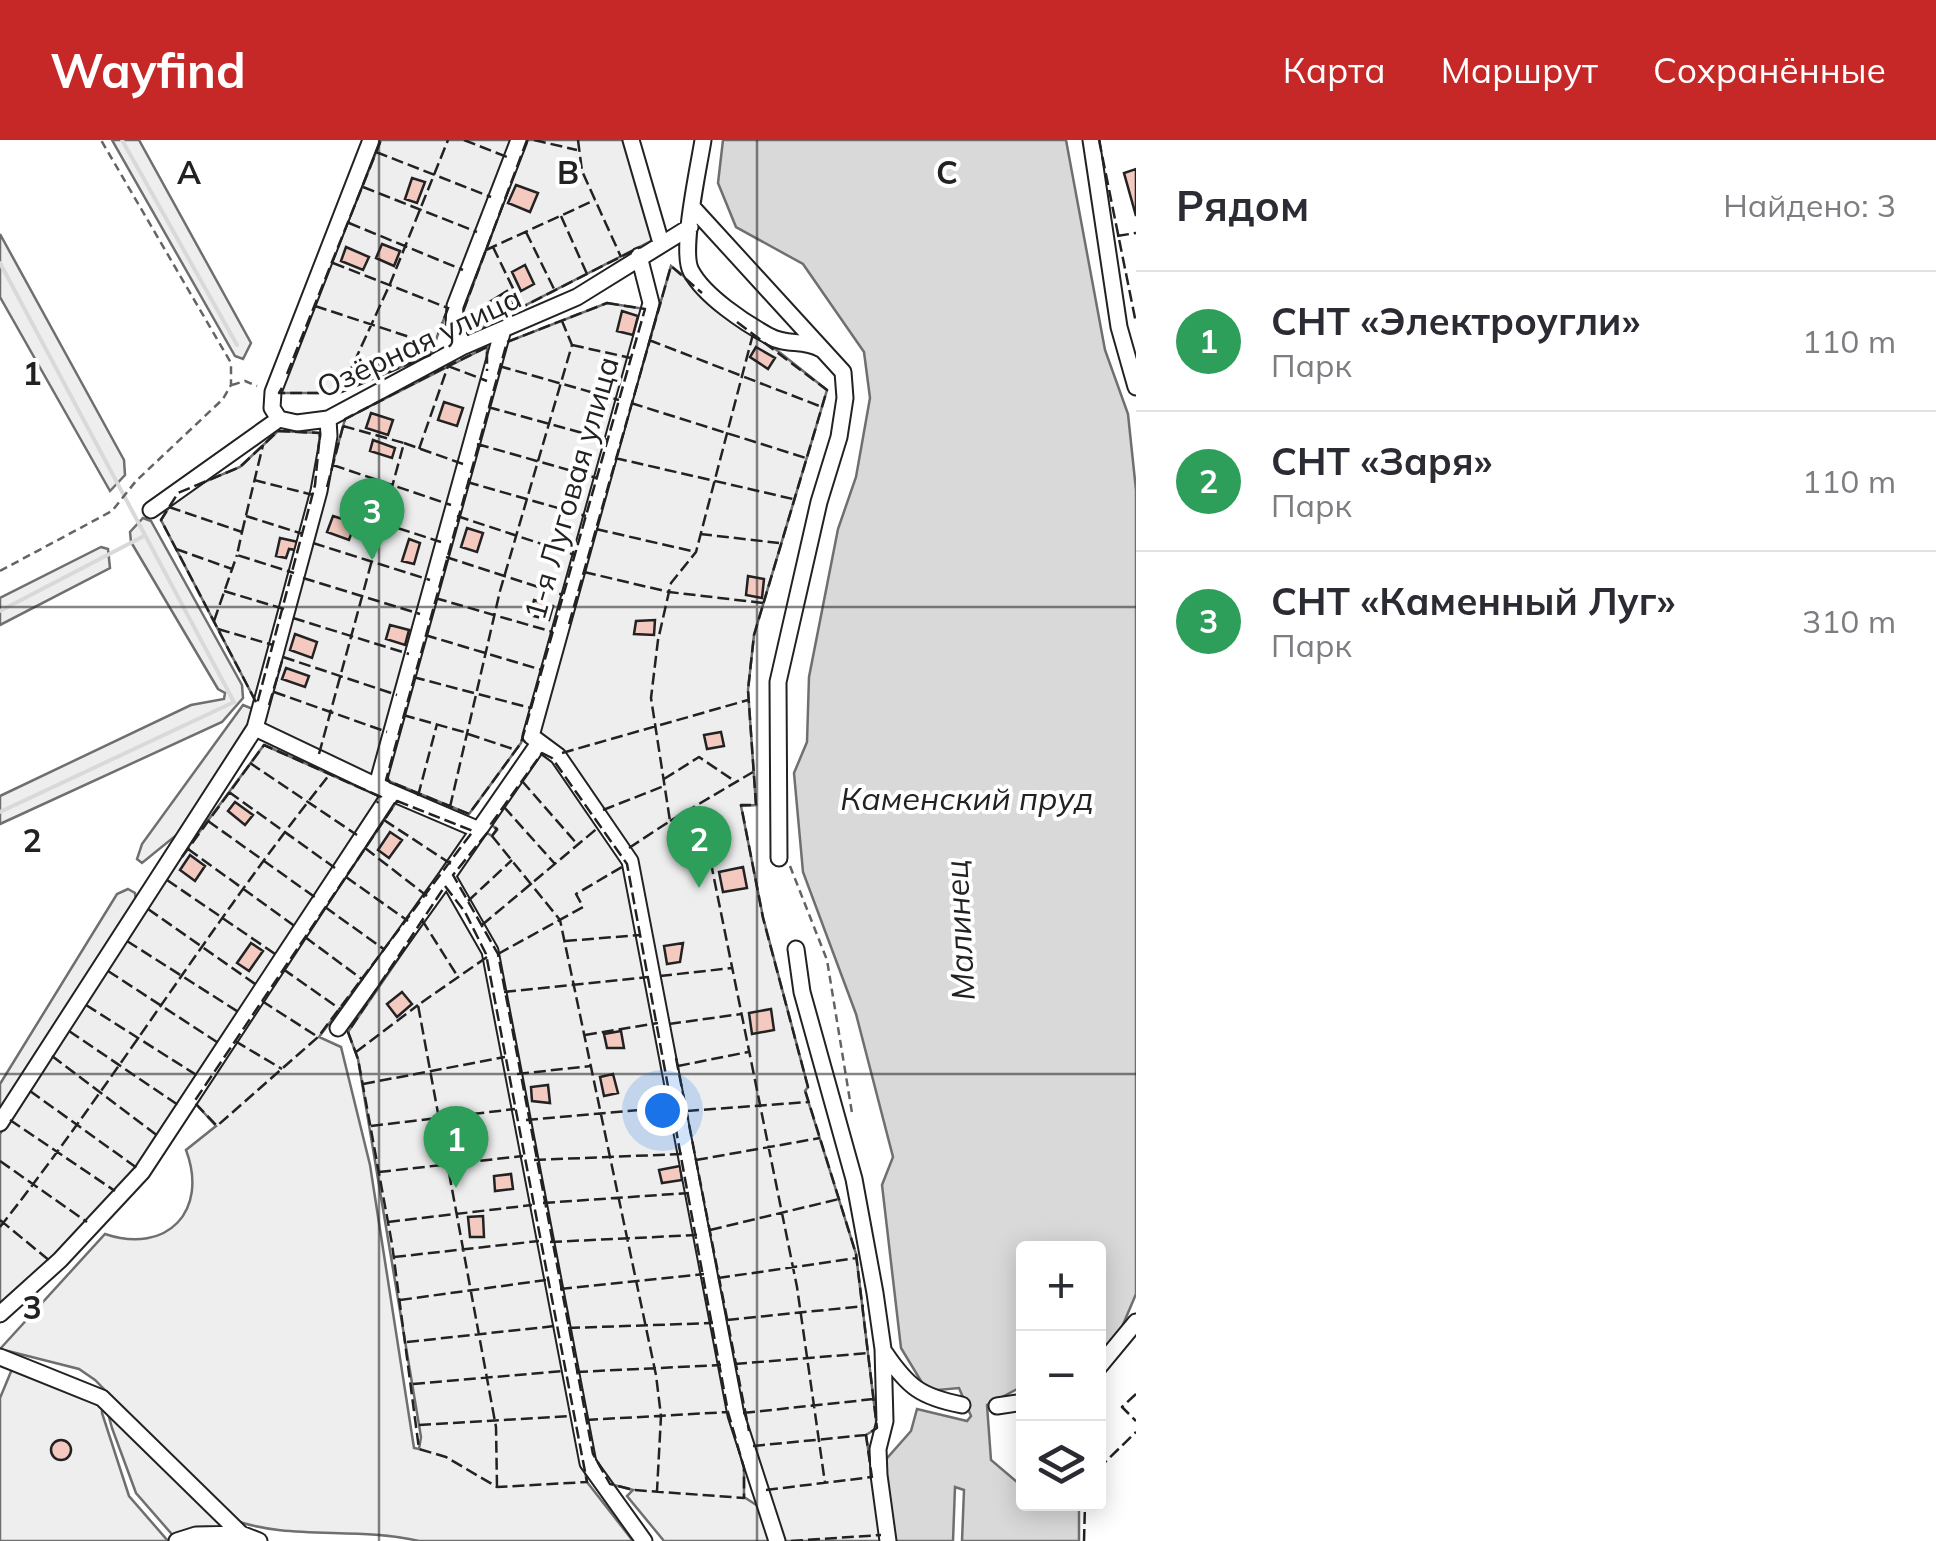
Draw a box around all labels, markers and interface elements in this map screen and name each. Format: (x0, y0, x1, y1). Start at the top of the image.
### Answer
text: Wayfind (50, 40, 246, 100)
text: Карта (1283, 48, 1386, 92)
text: Маршрут (1441, 48, 1598, 92)
text: Сохранённые (1653, 48, 1886, 92)
text: A (177, 152, 201, 192)
text: B (557, 152, 579, 192)
text: C (936, 152, 958, 192)
text: Рядом (1176, 179, 1309, 232)
text: Найдено: 3 (1723, 185, 1896, 225)
street label: Озёрная улица (311, 278, 527, 406)
text: СНТ «Электроугли» (1271, 297, 1640, 345)
text: 1 (1199, 321, 1218, 361)
text: 110 m (1802, 321, 1896, 361)
text: Парк (1271, 345, 1352, 385)
street label: 1-я Луговая улица (515, 352, 627, 624)
text: 1 (22, 353, 42, 393)
text: СНТ «Заря» (1271, 437, 1493, 485)
text: 2 (1199, 461, 1218, 501)
text: 110 m (1802, 461, 1896, 501)
pin: 3 (340, 478, 404, 560)
text: Парк (1271, 485, 1352, 525)
text: СНТ «Каменный Луг» (1271, 577, 1675, 625)
text: 3 (1199, 601, 1218, 641)
text: 310 m (1802, 601, 1896, 641)
text: Парк (1271, 625, 1352, 665)
water label: Каменский пруд (840, 778, 1094, 818)
pin: 2 (666, 806, 732, 888)
text: 2 (22, 820, 42, 860)
water label: Малинец (935, 858, 983, 1002)
your location (637, 1085, 688, 1136)
pin: 1 (424, 1106, 488, 1188)
map controls (1016, 1241, 1106, 1511)
button: + (1016, 1241, 1106, 1331)
text: 3 (22, 1287, 42, 1327)
button: − (1016, 1331, 1106, 1421)
button: layers (1016, 1421, 1106, 1511)

